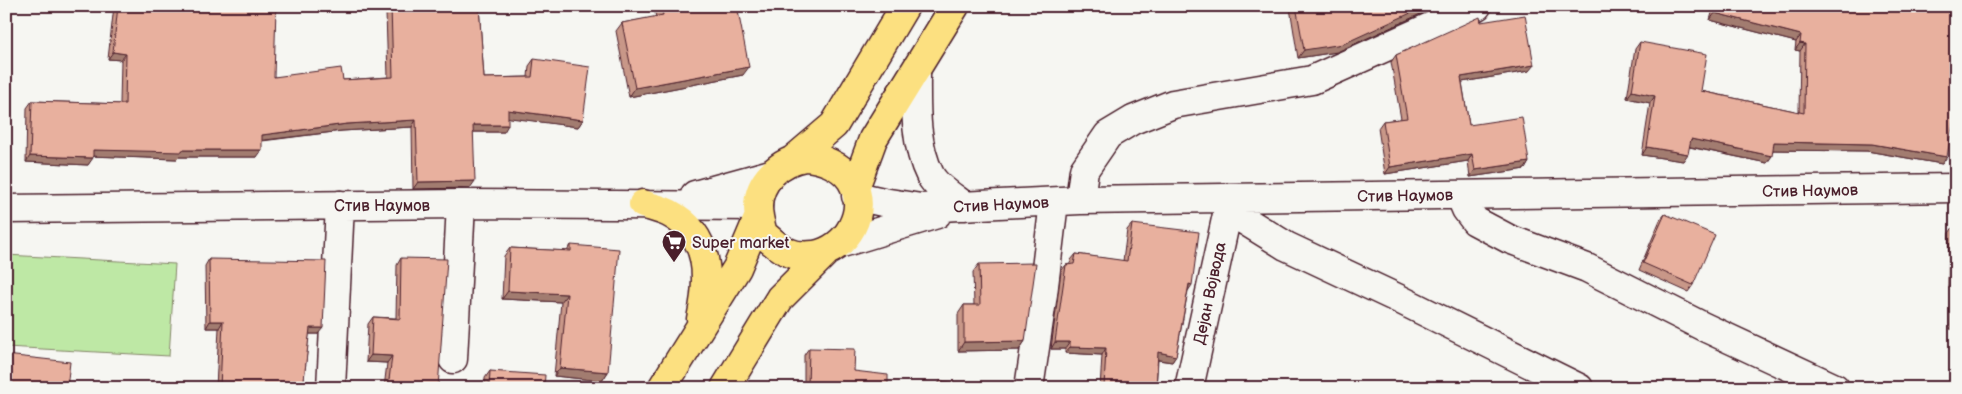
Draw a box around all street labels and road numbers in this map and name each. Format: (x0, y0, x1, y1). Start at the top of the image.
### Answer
street label: Стив Наумов (1762, 181, 1859, 202)
street label: Стив Наумов (1357, 186, 1454, 207)
street label: Стив Наумов (953, 193, 1050, 217)
street label: Стив Наумов (334, 197, 431, 216)
street label: Дејан Војвода (1190, 240, 1231, 346)

